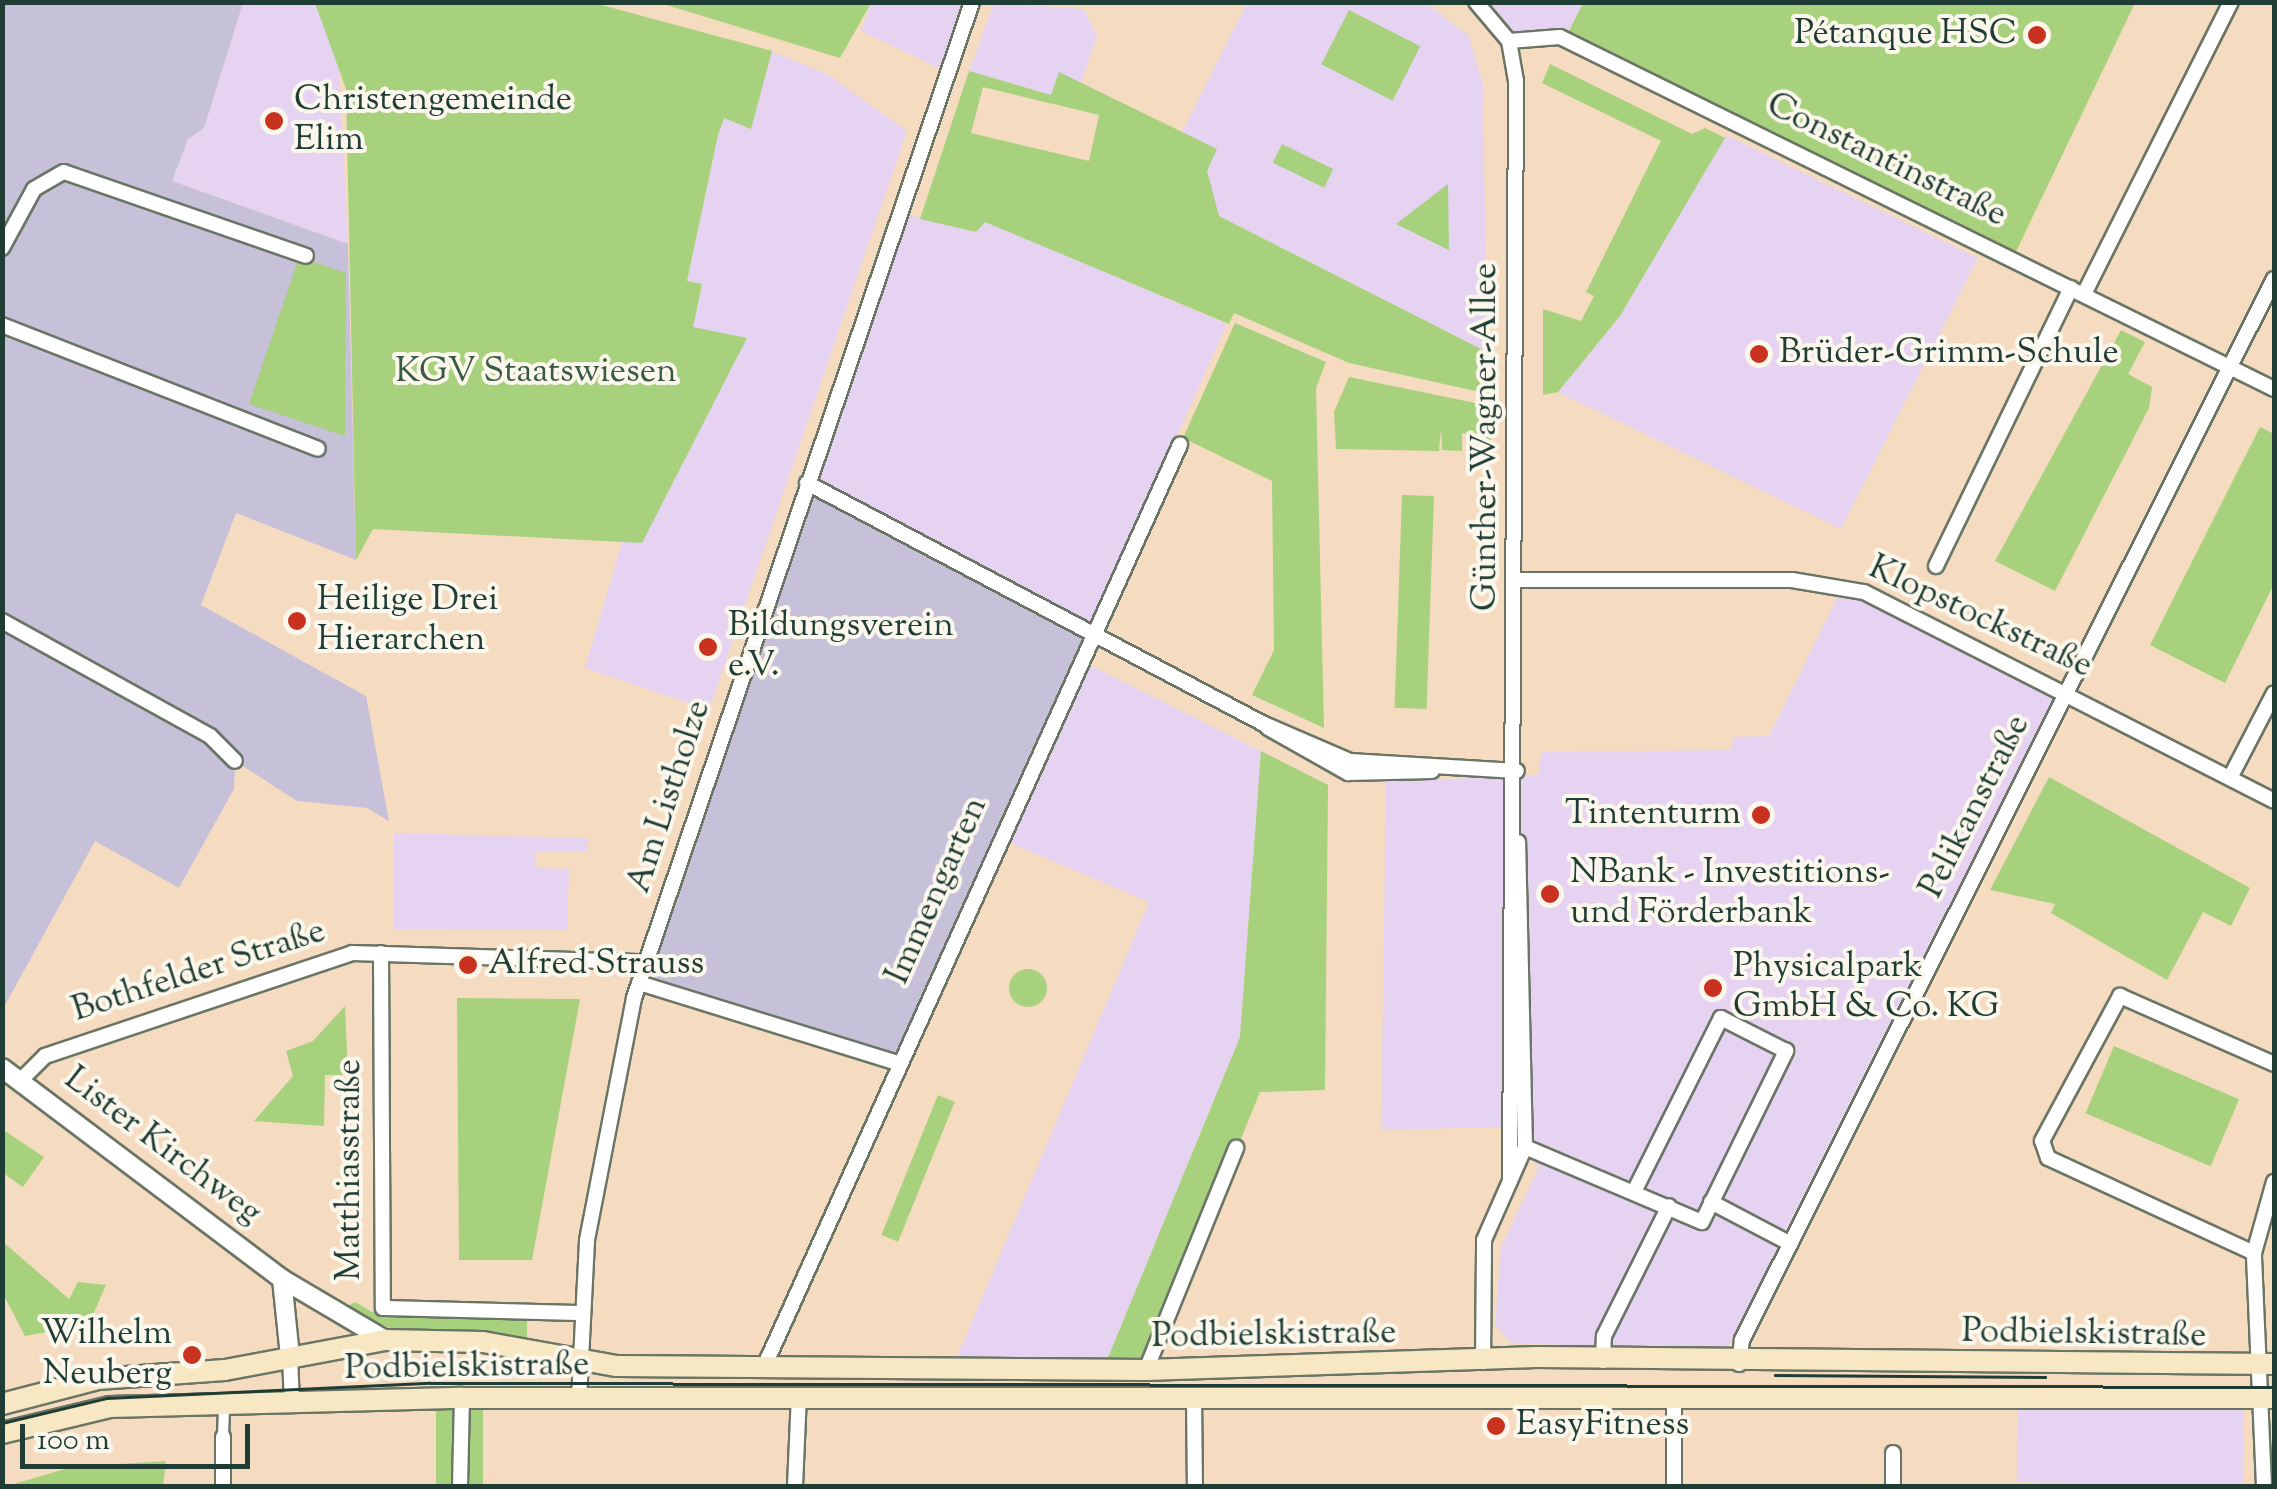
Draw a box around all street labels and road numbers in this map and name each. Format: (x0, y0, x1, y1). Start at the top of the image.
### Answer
street label: Constantinstraße (1759, 85, 2013, 237)
street label: Günther-Wagner-Allee (1466, 263, 1508, 611)
street label: Klopstockstraße (1861, 548, 2099, 688)
street label: Am Listholze (619, 695, 721, 899)
street label: Pelikanstraße (1912, 708, 2040, 906)
street label: Immengarten (878, 791, 998, 991)
street label: Bothfelder Straße (67, 911, 331, 1033)
street label: Lister Kirchweg (55, 1059, 269, 1235)
street label: Matthiasstraße (330, 1059, 372, 1281)
street label: Podbielskistraße (1961, 1312, 2207, 1358)
street label: Podbielskistraße (1151, 1313, 1397, 1359)
street label: Podbielskistraße (344, 1345, 590, 1391)

